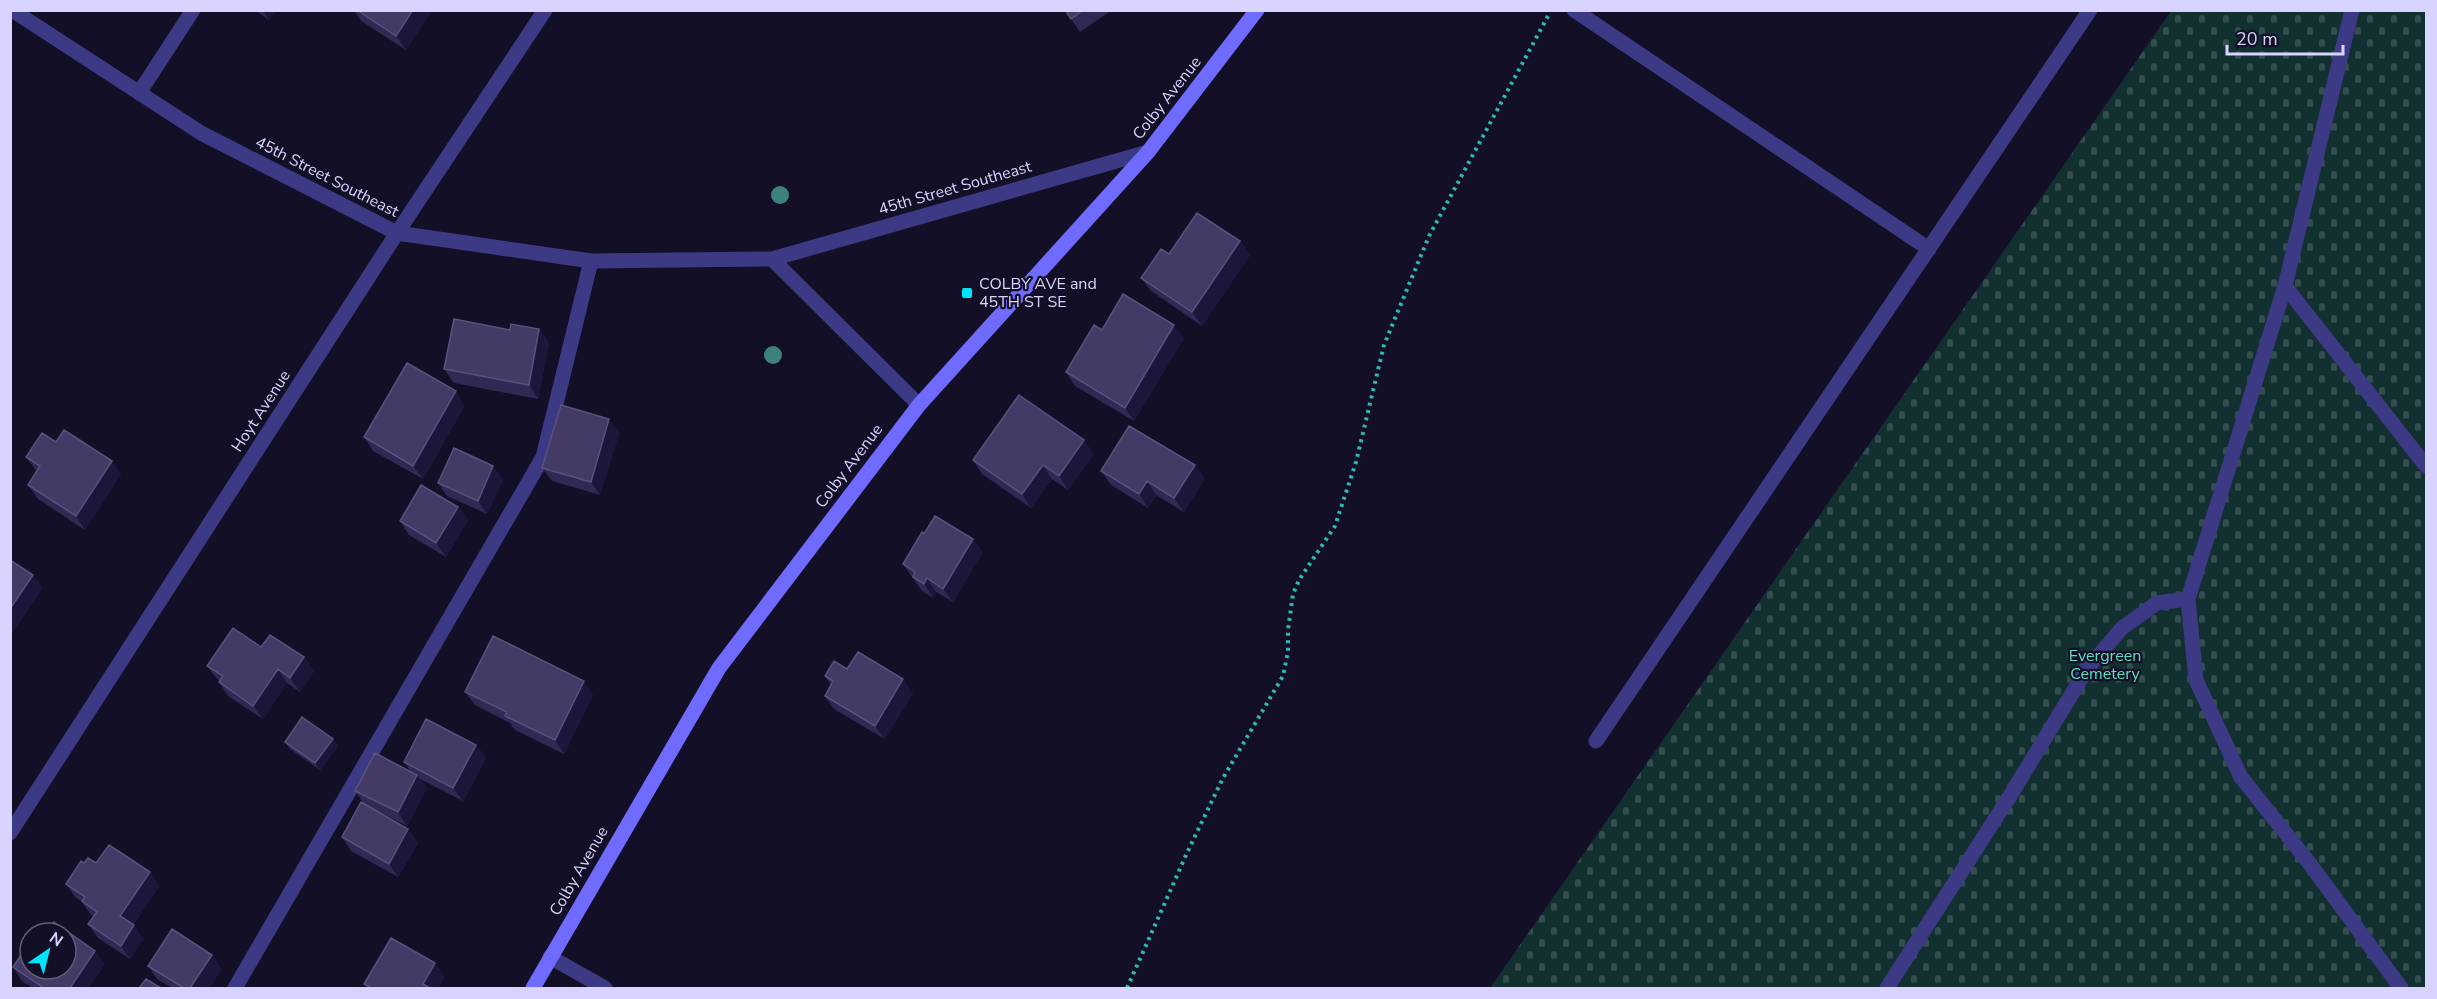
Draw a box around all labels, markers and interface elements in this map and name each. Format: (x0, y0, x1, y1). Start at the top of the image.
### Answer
scale bar (2227, 18, 2342, 56)
text: 20 m (2236, 27, 2278, 51)
street label: Colby Avenue (1128, 52, 1206, 144)
street label: 45th Street Southeast (251, 131, 403, 223)
street label: 45th Street Southeast (876, 155, 1035, 220)
place label: COLBY AVE and 45TH ST SE (979, 273, 1097, 313)
marker: COLBY AVE and 45TH ST SE (960, 286, 974, 300)
street label: Hoyt Avenue (226, 366, 296, 456)
street label: Colby Avenue (810, 420, 888, 512)
park label: Evergreen Cemetery (2069, 645, 2141, 685)
street label: Colby Avenue (545, 822, 613, 920)
north arrow (18, 921, 78, 981)
text: N (45, 927, 67, 952)

